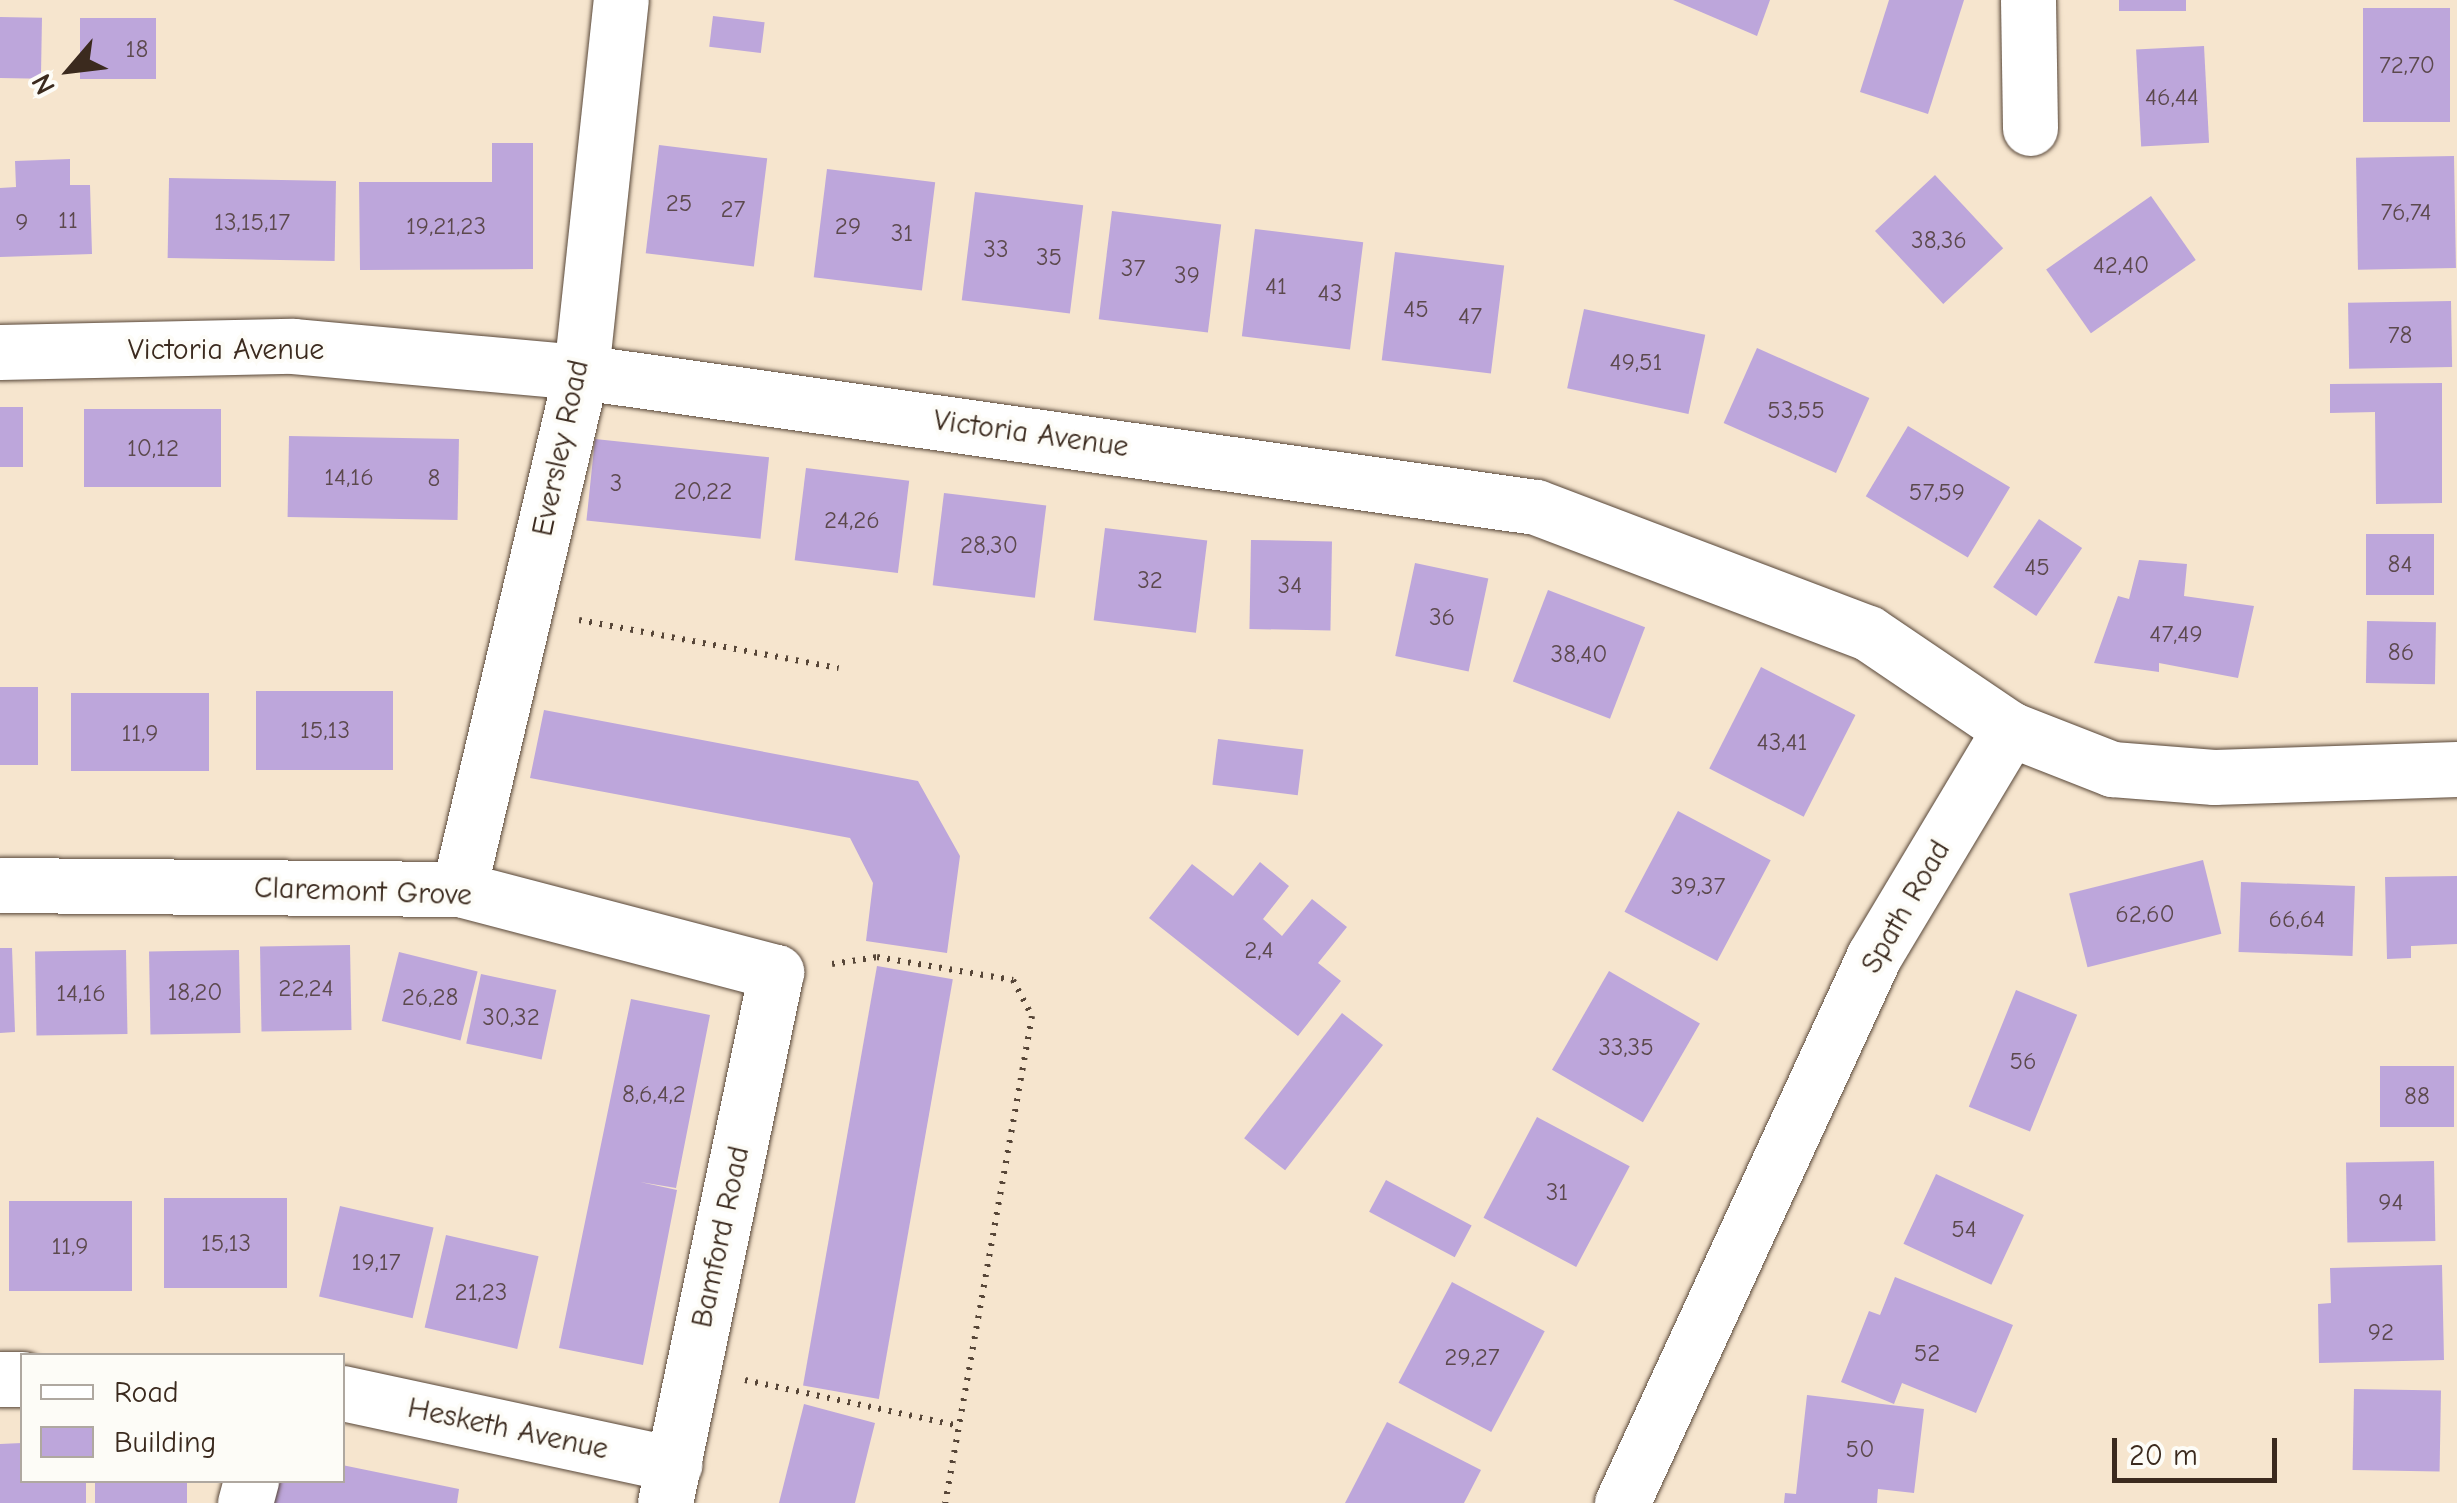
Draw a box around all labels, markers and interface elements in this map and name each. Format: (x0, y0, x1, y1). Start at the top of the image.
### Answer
north arrow (20, 20, 120, 120)
house number: 18 (126, 34, 148, 64)
house number: 72,70 (2379, 50, 2435, 80)
text: N (25, 69, 62, 100)
house number: 46,44 (2145, 82, 2199, 112)
house number: 25 (666, 188, 692, 218)
house number: 27 (721, 194, 745, 224)
house number: 76,74 (2380, 197, 2432, 227)
house number: 11 (58, 205, 78, 235)
house number: 9 (15, 207, 29, 237)
house number: 13,15,17 (214, 207, 290, 237)
house number: 19,21,23 (406, 211, 486, 241)
house number: 29 (835, 211, 861, 241)
house number: 31 (891, 218, 913, 248)
house number: 38,36 (1911, 225, 1967, 255)
house number: 33 (983, 234, 1009, 264)
house number: 35 (1036, 242, 1062, 272)
house number: 42,40 (2093, 250, 2149, 280)
house number: 37 (1121, 253, 1145, 283)
house number: 39 (1174, 260, 1200, 290)
house number: 41 (1265, 271, 1287, 301)
house number: 43 (1318, 278, 1342, 308)
house number: 45 (1403, 294, 1429, 324)
house number: 47 (1458, 301, 1482, 331)
house number: 78 (2388, 320, 2412, 350)
street label: Victoria Avenue (128, 332, 324, 368)
house number: 49,51 (1610, 347, 1662, 377)
street label: Eversley Road (525, 357, 597, 539)
house number: 53,55 (1767, 395, 1825, 425)
street label: Victoria Avenue (931, 403, 1131, 465)
house number: 10,12 (127, 433, 179, 463)
house number: 14,16 (324, 462, 374, 492)
house number: 8 (428, 463, 440, 493)
house number: 3 (610, 468, 622, 498)
house number: 20,22 (674, 476, 732, 506)
house number: 57,59 (1909, 477, 1965, 507)
house number: 24,26 (824, 505, 880, 535)
house number: 28,30 (960, 530, 1018, 560)
house number: 84 (2388, 549, 2412, 579)
house number: 45 (2024, 552, 2050, 582)
house number: 32 (1137, 565, 1163, 595)
house number: 34 (1278, 570, 1302, 600)
house number: 36 (1429, 602, 1455, 632)
house number: 47,49 (2149, 619, 2203, 649)
house number: 86 (2388, 637, 2414, 667)
house number: 38,40 (1551, 639, 1607, 669)
house number: 15,13 (300, 715, 350, 745)
house number: 11,9 (121, 718, 159, 748)
house number: 43,41 (1757, 727, 1807, 757)
street label: Spath Road (1854, 834, 1958, 980)
street label: Claremont Grove (253, 870, 473, 914)
house number: 39,37 (1671, 871, 1725, 901)
house number: 62,60 (2115, 899, 2175, 929)
house number: 66,64 (2269, 904, 2325, 934)
house number: 2,4 (1244, 935, 1274, 965)
house number: 22,24 (278, 973, 334, 1003)
house number: 18,20 (167, 977, 223, 1007)
house number: 14,16 (56, 978, 106, 1008)
house number: 26,28 (402, 982, 458, 1012)
house number: 30,32 (482, 1002, 540, 1032)
house number: 33,35 (1598, 1032, 1654, 1062)
house number: 56 (2009, 1046, 2037, 1076)
house number: 8,6,4,2 (622, 1079, 686, 1109)
house number: 88 (2404, 1081, 2430, 1111)
street label: Bamford Road (684, 1143, 758, 1331)
house number: 31 (1546, 1177, 1568, 1207)
house number: 94 (2378, 1187, 2404, 1217)
house number: 54 (1951, 1214, 1977, 1244)
house number: 15,13 (201, 1228, 251, 1258)
house number: 11,9 (51, 1231, 89, 1261)
house number: 19,17 (352, 1247, 400, 1277)
house number: 21,23 (455, 1277, 507, 1307)
house number: 92 (2368, 1317, 2394, 1347)
house number: 52 (1914, 1338, 1940, 1368)
house number: 29,27 (1444, 1342, 1500, 1372)
legend (20, 1353, 345, 1483)
text: Road (114, 1375, 179, 1410)
street label: Hesketh Avenue (404, 1390, 612, 1468)
scale bar (2117, 1418, 2282, 1480)
text: Building (114, 1425, 217, 1460)
house number: 50 (1846, 1434, 1874, 1464)
text: 20 m (2129, 1438, 2198, 1473)

